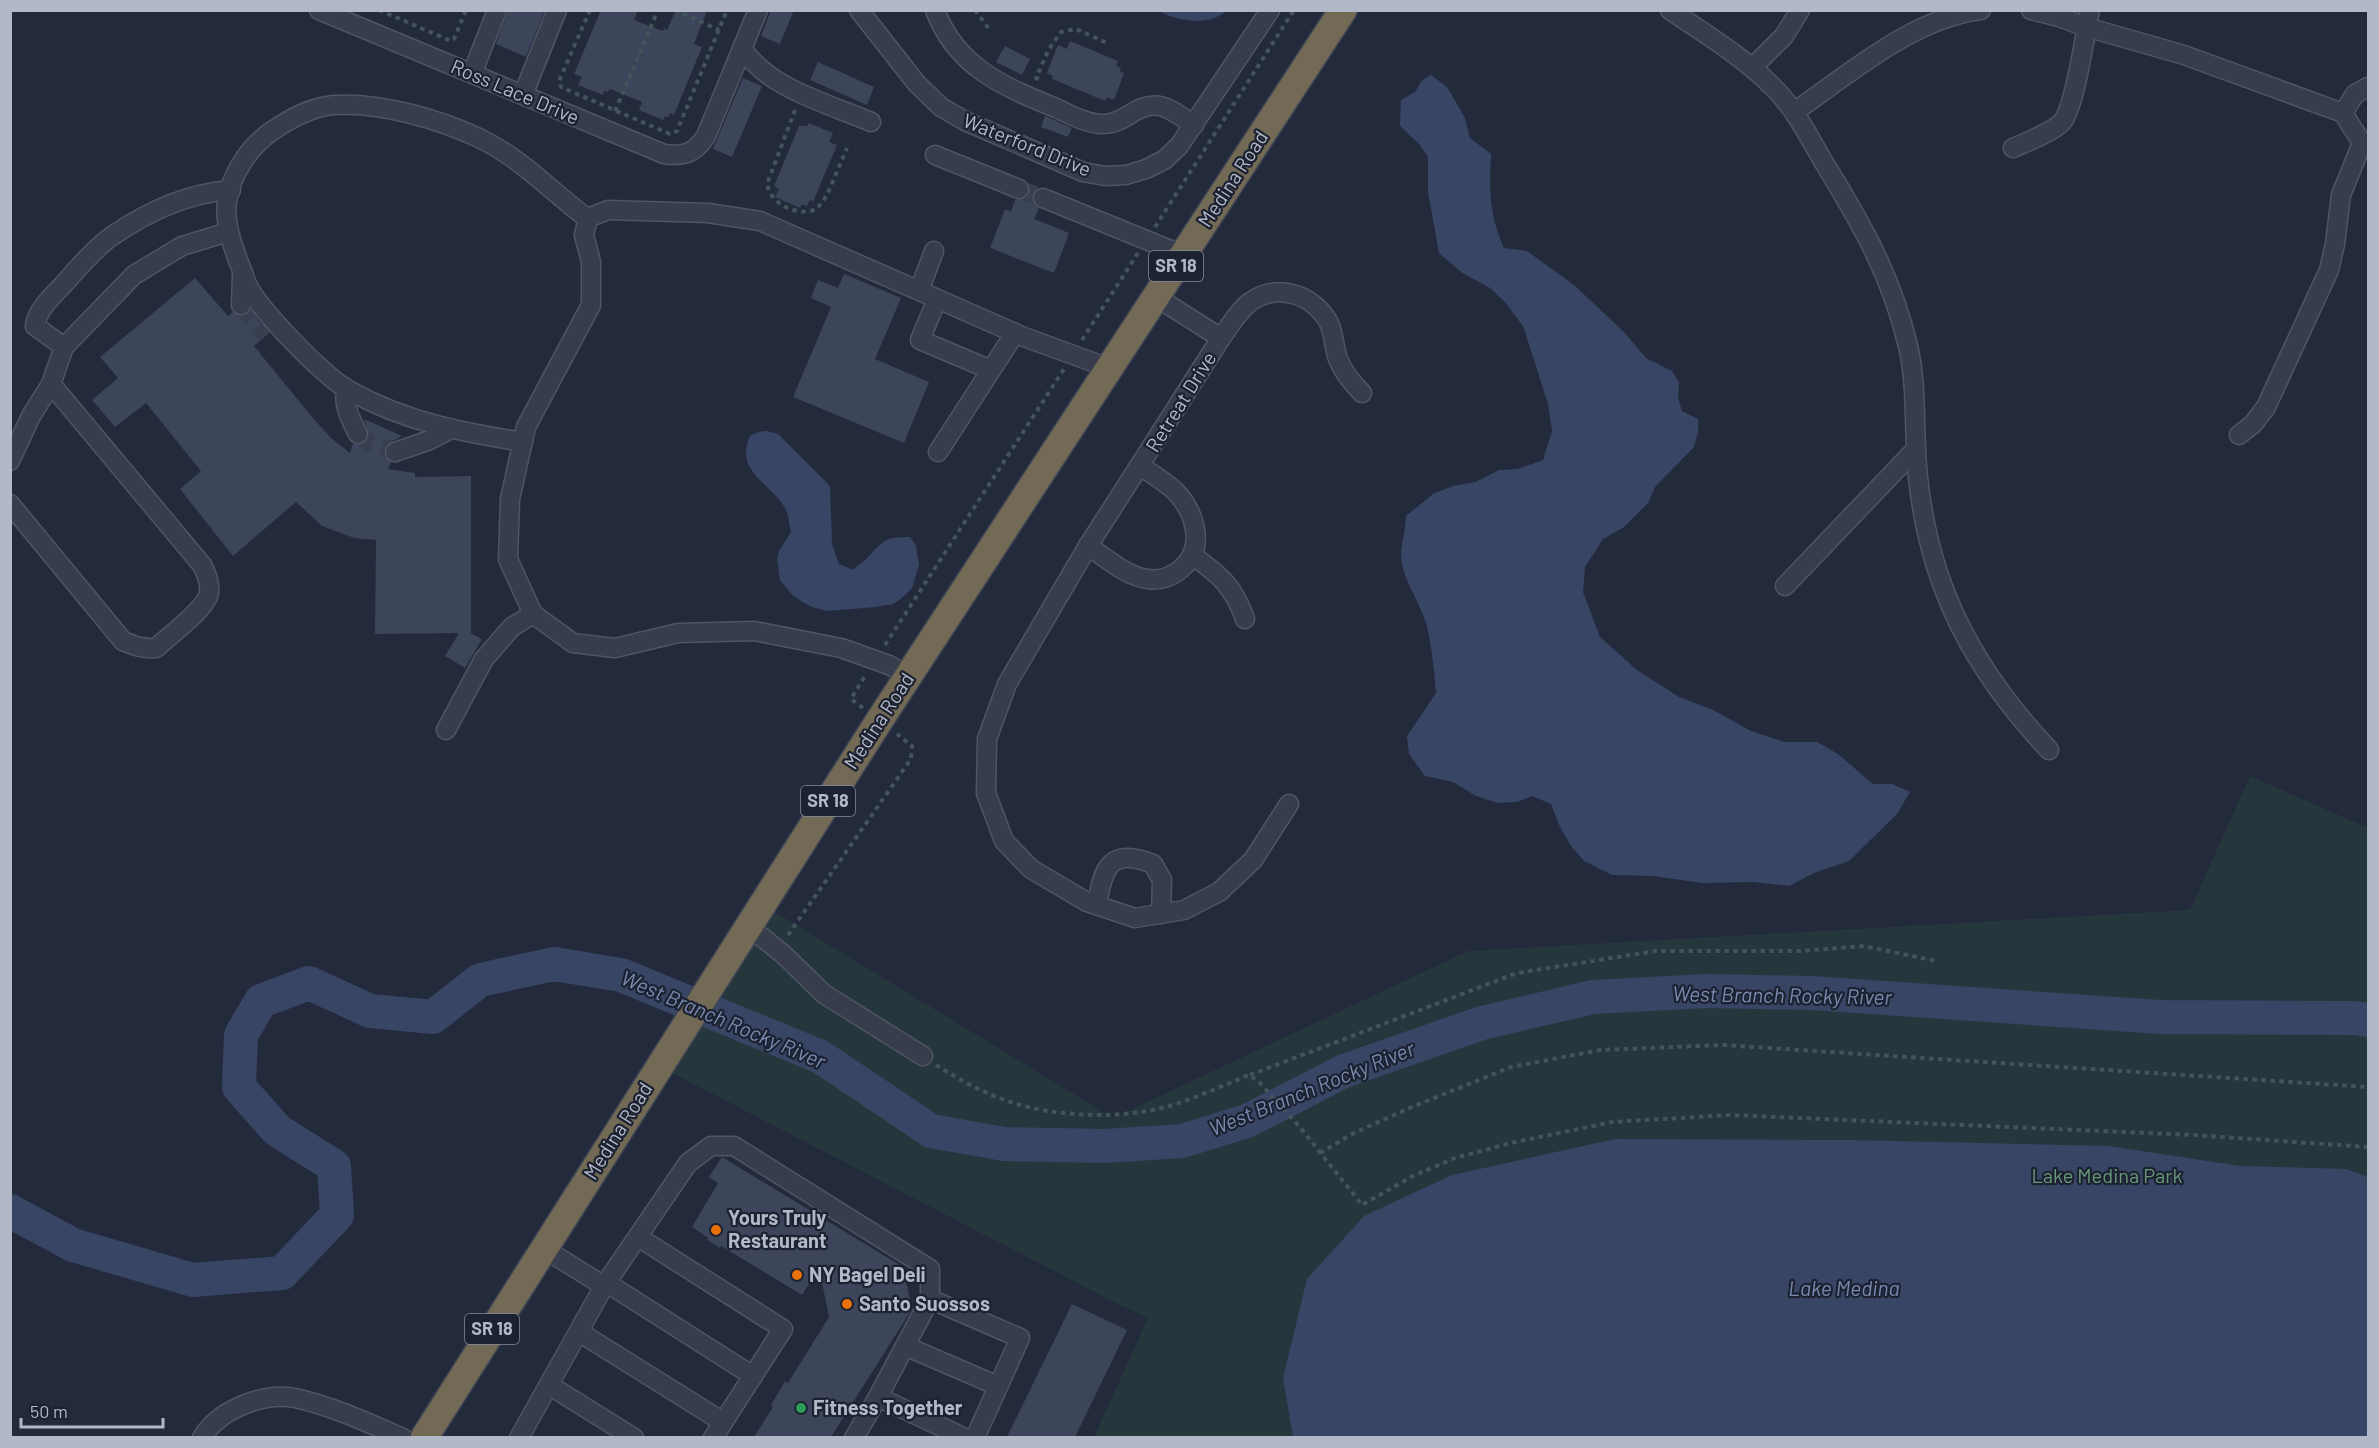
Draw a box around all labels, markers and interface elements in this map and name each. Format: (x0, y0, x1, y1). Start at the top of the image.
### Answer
street label: Ross Lace Drive (448, 53, 583, 129)
street label: Waterford Drive (960, 108, 1095, 181)
street label: Medina Road (1192, 126, 1272, 231)
road number: SR 18 (1149, 251, 1203, 281)
street label: Retreat Drive (1140, 347, 1220, 456)
street label: Medina Road (838, 668, 918, 773)
road number: SR 18 (801, 786, 855, 816)
water label: West Branch Rocky River (618, 964, 830, 1073)
water label: West Branch Rocky River (1672, 980, 1892, 1009)
water label: West Branch Rocky River (1205, 1035, 1418, 1140)
street label: Medina Road (578, 1077, 657, 1184)
park label: Lake Medina Park (2031, 1163, 2183, 1187)
place label: Yours Truly Restaurant (728, 1205, 827, 1252)
marker: Yours Truly Restaurant (709, 1223, 723, 1237)
place label: NY Bagel Deli (809, 1262, 926, 1286)
marker: NY Bagel Deli (790, 1268, 804, 1282)
water label: Lake Medina (1788, 1275, 1900, 1300)
place label: Santo Suossos (859, 1291, 990, 1315)
marker: Santo Suossos (840, 1297, 854, 1311)
road number: SR 18 (465, 1314, 519, 1344)
scale bar (21, 1391, 164, 1429)
place label: Fitness Together (813, 1395, 963, 1419)
text: 50 m (30, 1400, 68, 1422)
marker: Fitness Together (794, 1401, 808, 1415)

